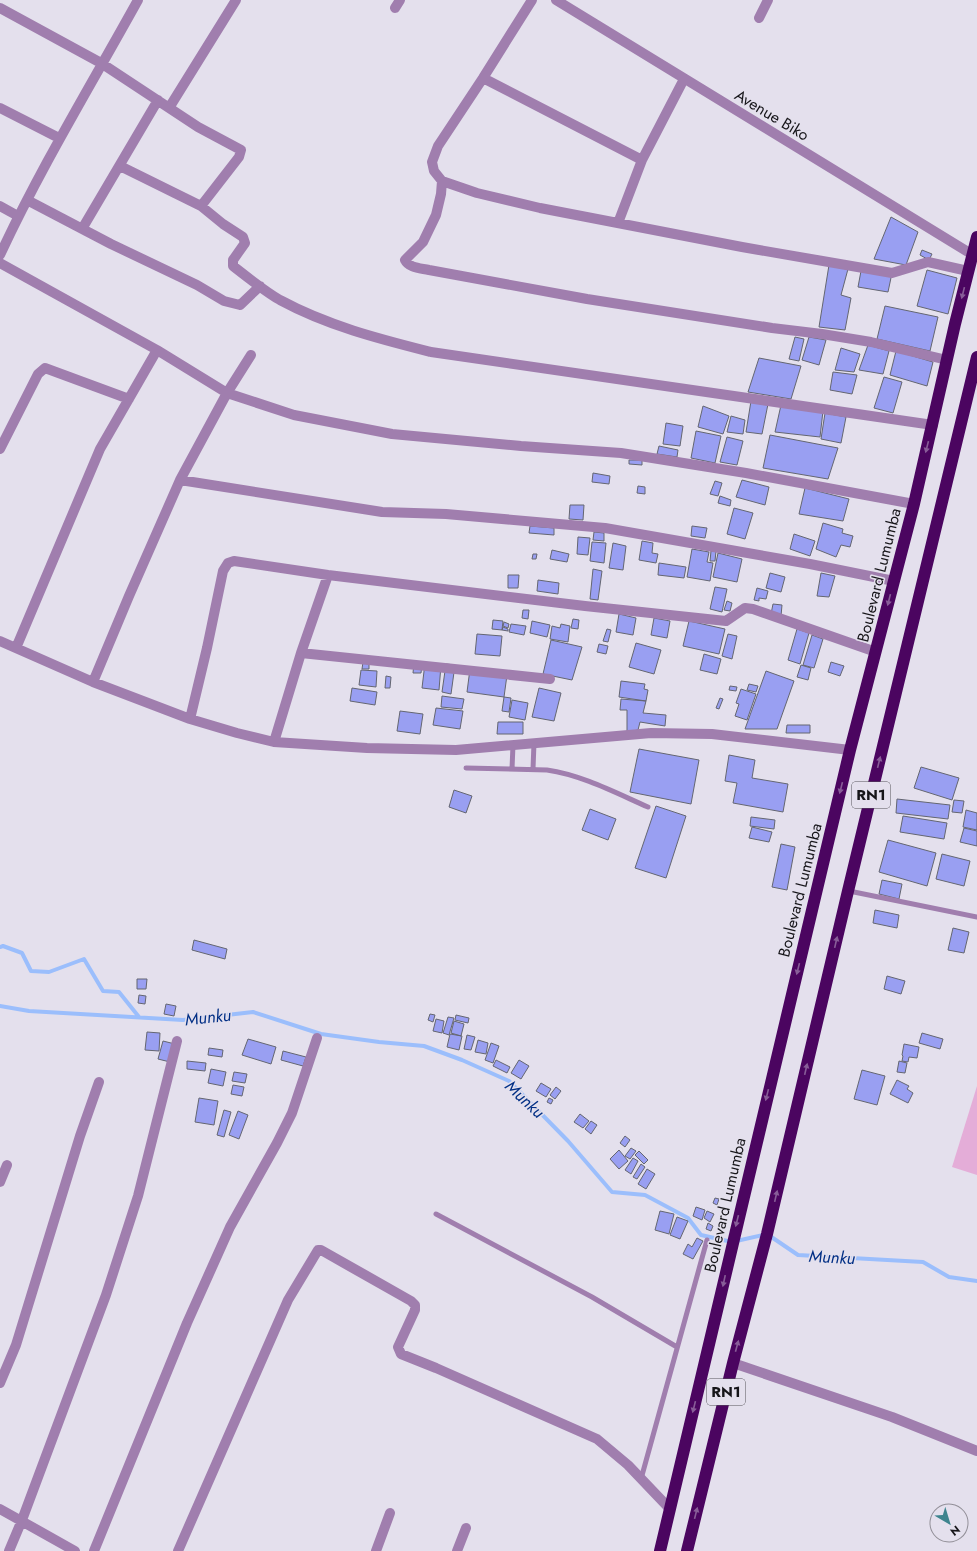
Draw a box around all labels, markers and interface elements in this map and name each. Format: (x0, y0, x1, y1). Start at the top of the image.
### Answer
street label: Avenue Biko (730, 84, 814, 146)
one-way arrow (959, 287, 965, 299)
one-way arrow (924, 441, 930, 453)
street label: Boulevard Lumumba (851, 506, 907, 644)
one-way arrow (886, 594, 892, 606)
one-way arrow (876, 755, 882, 767)
one-way arrow (838, 782, 844, 794)
road number: RN1 (852, 782, 890, 808)
street label: Boulevard Lumumba (772, 821, 828, 959)
one-way arrow (833, 936, 839, 949)
one-way arrow (794, 962, 800, 975)
water label: Munku (184, 1003, 233, 1031)
one-way arrow (803, 1063, 809, 1075)
water label: Munku (500, 1074, 550, 1124)
one-way arrow (764, 1089, 770, 1101)
street label: Boulevard Lumumba (698, 1135, 752, 1275)
one-way arrow (773, 1189, 779, 1201)
one-way arrow (734, 1216, 740, 1228)
water label: Munku (808, 1244, 856, 1270)
one-way arrow (720, 1274, 726, 1287)
one-way arrow (734, 1340, 740, 1352)
road number: RN1 (707, 1379, 745, 1405)
one-way arrow (690, 1401, 696, 1413)
north arrow (929, 1503, 969, 1543)
one-way arrow (693, 1507, 699, 1519)
text: N (947, 1522, 964, 1540)

